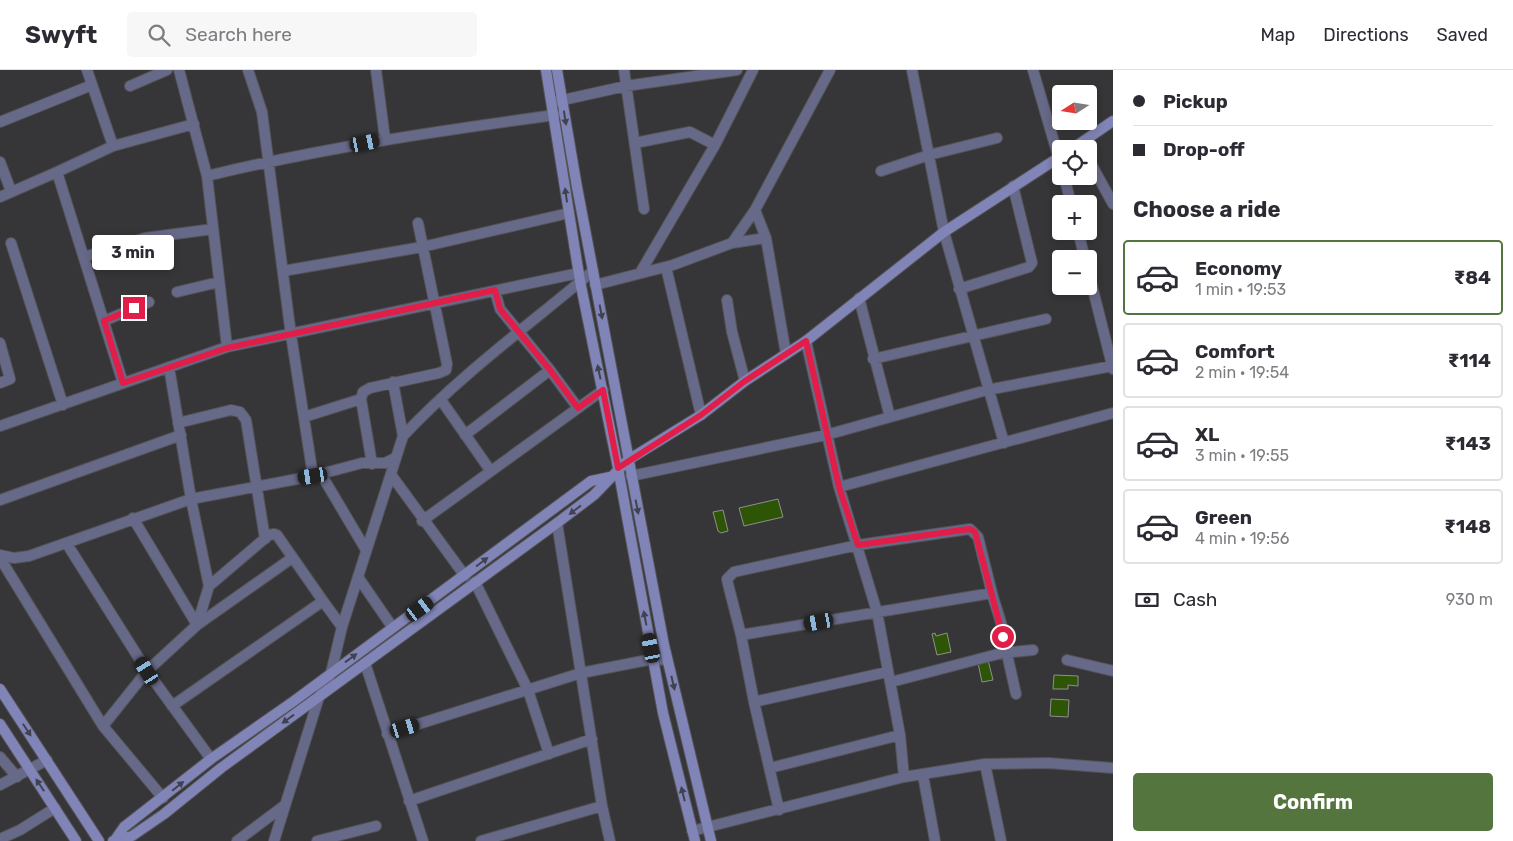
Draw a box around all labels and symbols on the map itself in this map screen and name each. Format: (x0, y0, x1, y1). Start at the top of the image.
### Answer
north arrow (1052, 85, 1098, 130)
one-way arrow (562, 110, 570, 126)
car (348, 133, 381, 153)
one-way arrow (562, 187, 570, 203)
callout: 3 min (93, 236, 175, 270)
route end (123, 297, 145, 319)
one-way arrow (597, 305, 605, 321)
one-way arrow (595, 364, 603, 380)
car (297, 466, 328, 486)
one-way arrow (633, 499, 641, 515)
one-way arrow (569, 504, 582, 515)
one-way arrow (475, 557, 488, 568)
car (403, 594, 436, 624)
one-way arrow (641, 609, 649, 625)
car (802, 612, 835, 632)
route start (992, 626, 1014, 648)
car (640, 632, 661, 664)
one-way arrow (344, 653, 358, 663)
car (132, 654, 161, 688)
one-way arrow (669, 675, 677, 690)
one-way arrow (282, 714, 295, 725)
car (388, 716, 421, 740)
one-way arrow (22, 723, 32, 737)
one-way arrow (35, 779, 45, 792)
one-way arrow (171, 780, 184, 791)
one-way arrow (679, 786, 687, 801)

